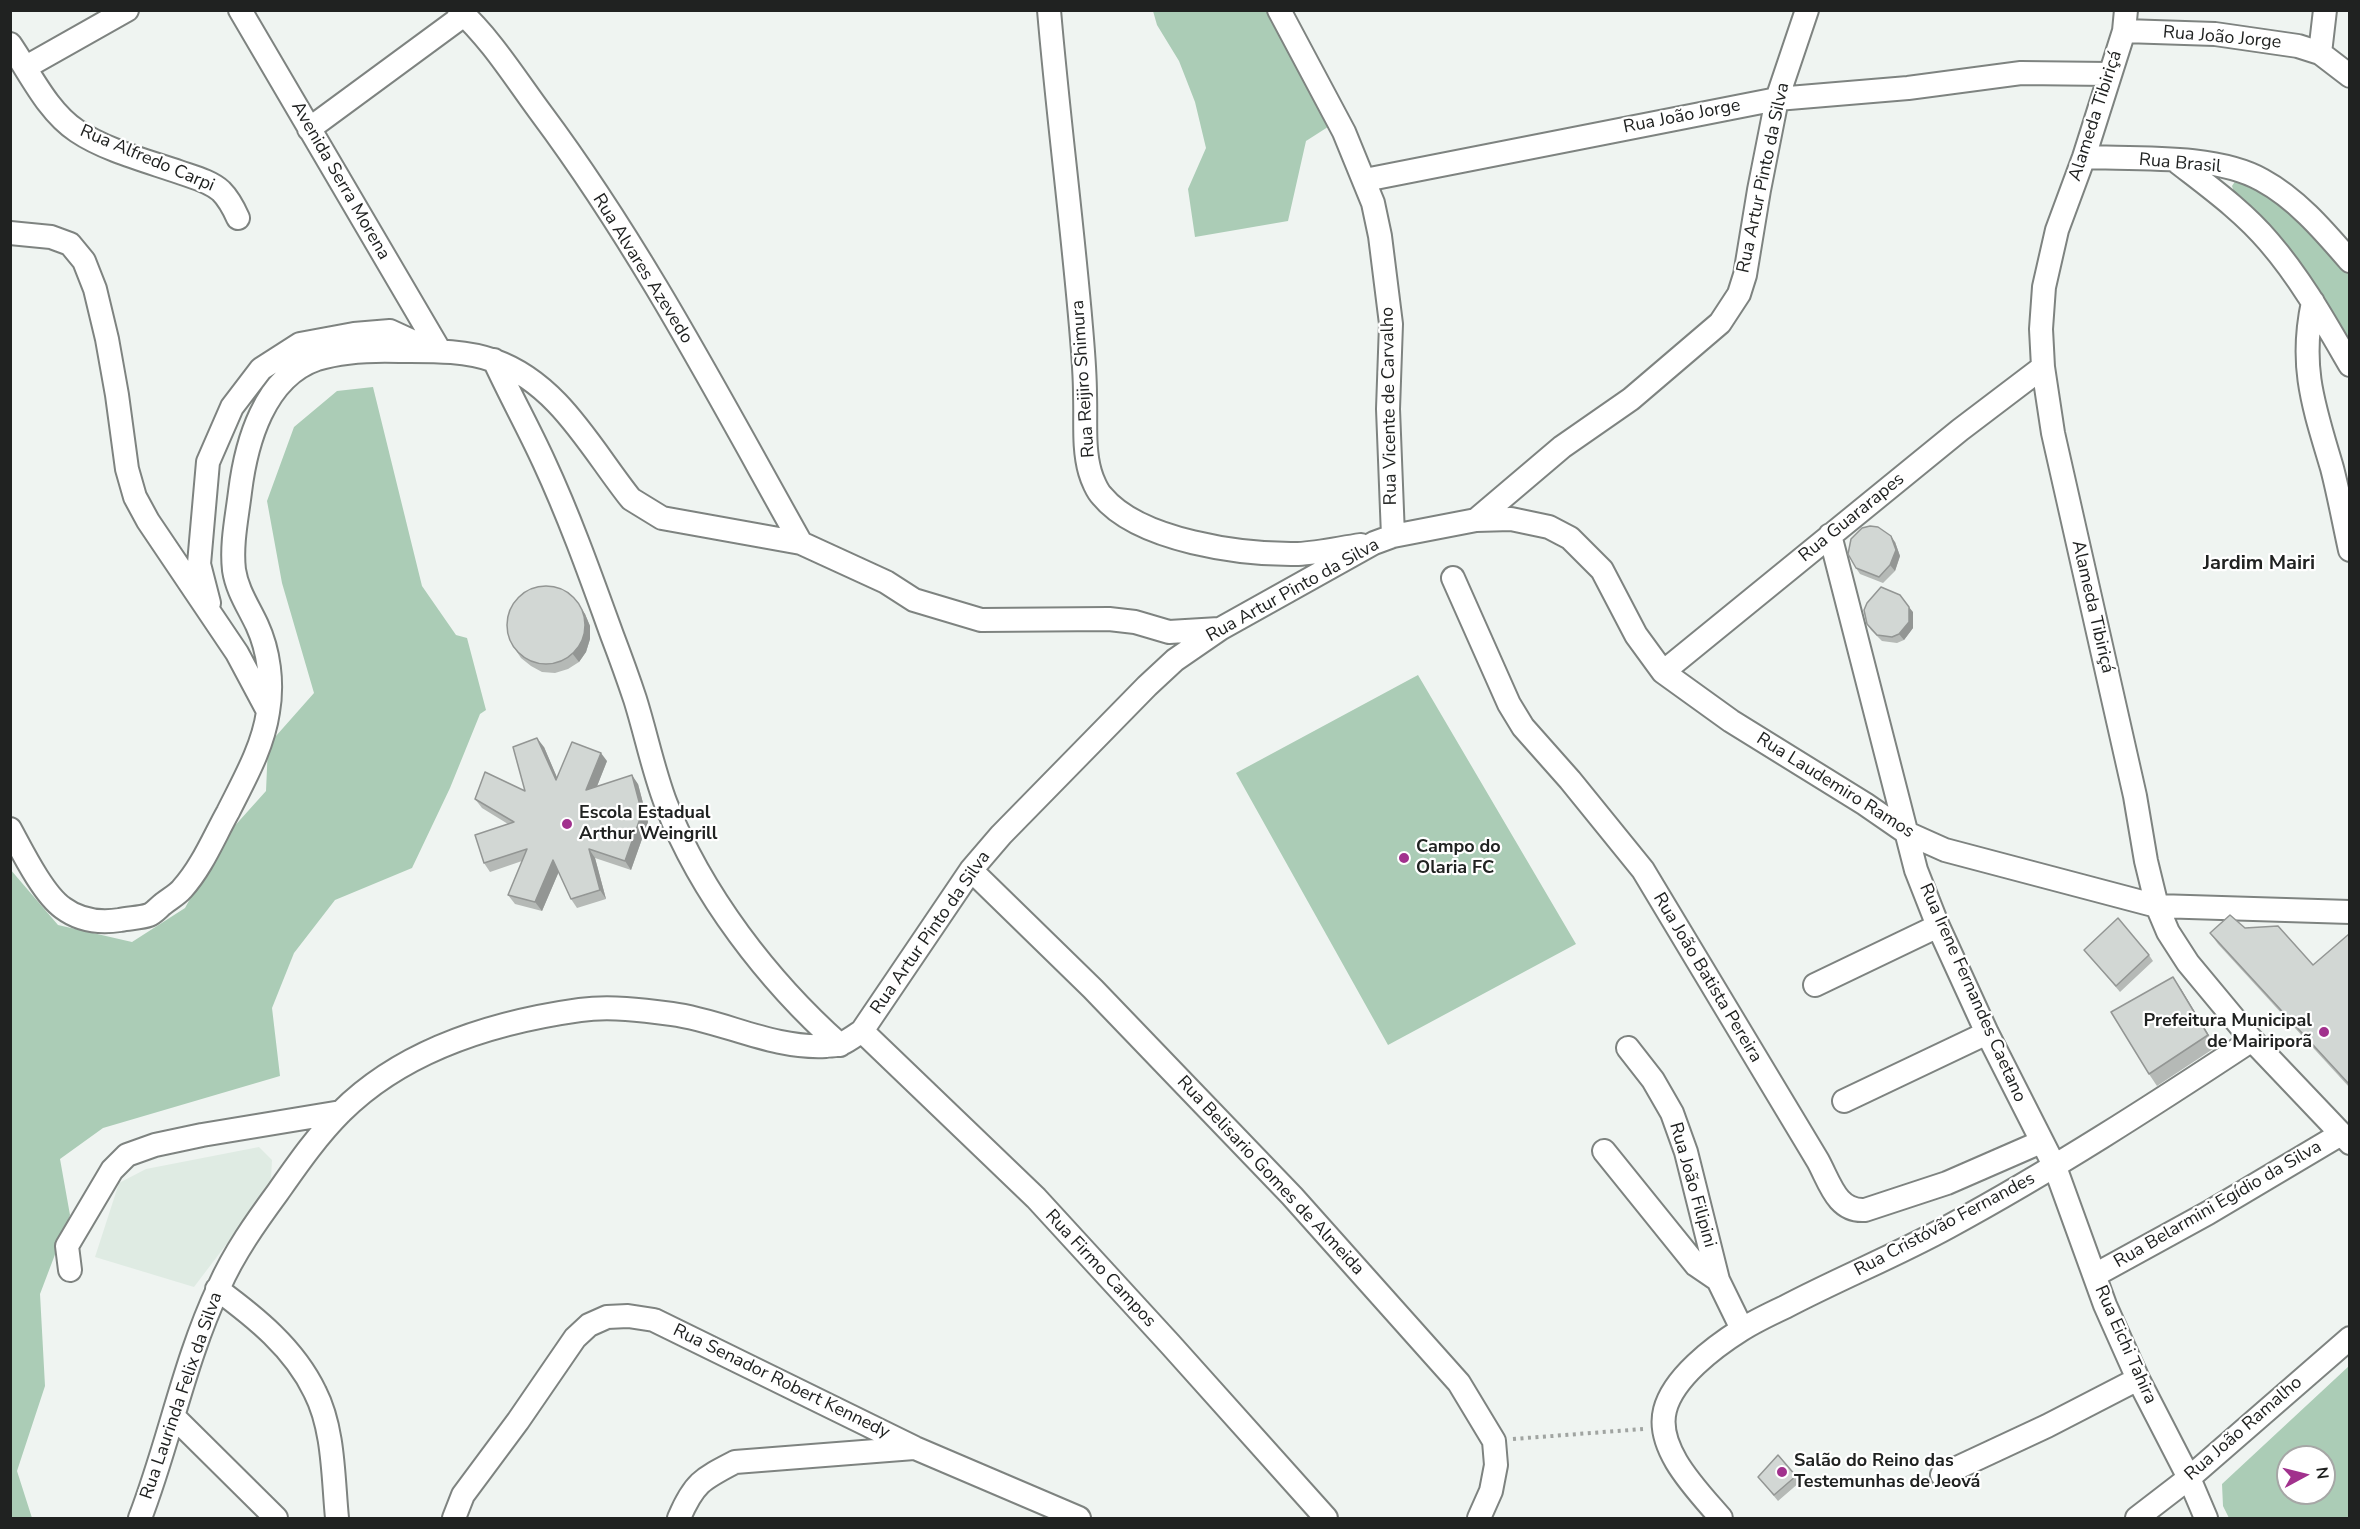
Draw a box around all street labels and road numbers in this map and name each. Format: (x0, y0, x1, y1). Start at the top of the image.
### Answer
street label: Rua João Jorge (2162, 22, 2282, 54)
street label: Alameda Tibiriçá (2065, 48, 2127, 184)
street label: Rua Artur Pinto da Silva (1733, 81, 1795, 275)
street label: Rua João Jorge (1622, 95, 1742, 139)
street label: Avenida Serra Morena (286, 98, 394, 264)
street label: Rua Alfredo Carpi (76, 121, 218, 197)
street label: Rua Brasil (2138, 150, 2222, 178)
street label: Rua Alvares Azevedo (587, 190, 697, 348)
street label: Rua Reijiro Shimura (1068, 299, 1100, 459)
street label: Rua Vicente de Carvalho (1377, 307, 1403, 505)
street label: Rua Guararapes (1795, 469, 1909, 567)
street label: Rua Artur Pinto da Silva (1203, 535, 1383, 647)
street label: Alameda Tibiriçá (2066, 538, 2118, 676)
street label: Rua Laudemiro Ramos (1752, 729, 1918, 843)
street label: Rua Artur Pinto da Silva (866, 847, 996, 1019)
street label: Rua Irene Fernandes Caetano (1914, 880, 2030, 1106)
street label: Rua João Batista Pereira (1648, 889, 1766, 1067)
street label: Rua Belisario Gomes de Almeida (1172, 1072, 1368, 1280)
street label: Rua João Filipini (1664, 1120, 1720, 1250)
street label: Rua Belarmini Egídio da Silva (2110, 1137, 2326, 1273)
street label: Rua Cristóvão Fernandes (1851, 1168, 2039, 1282)
street label: Rua Firmo Campos (1040, 1206, 1160, 1332)
street label: Rua Eichi Tahira (2089, 1282, 2161, 1408)
street label: Rua Laurinda Felix da Silva (136, 1290, 228, 1502)
street label: Rua Senador Robert Kennedy (669, 1320, 893, 1444)
street label: Rua João Ramalho (2181, 1372, 2307, 1486)

